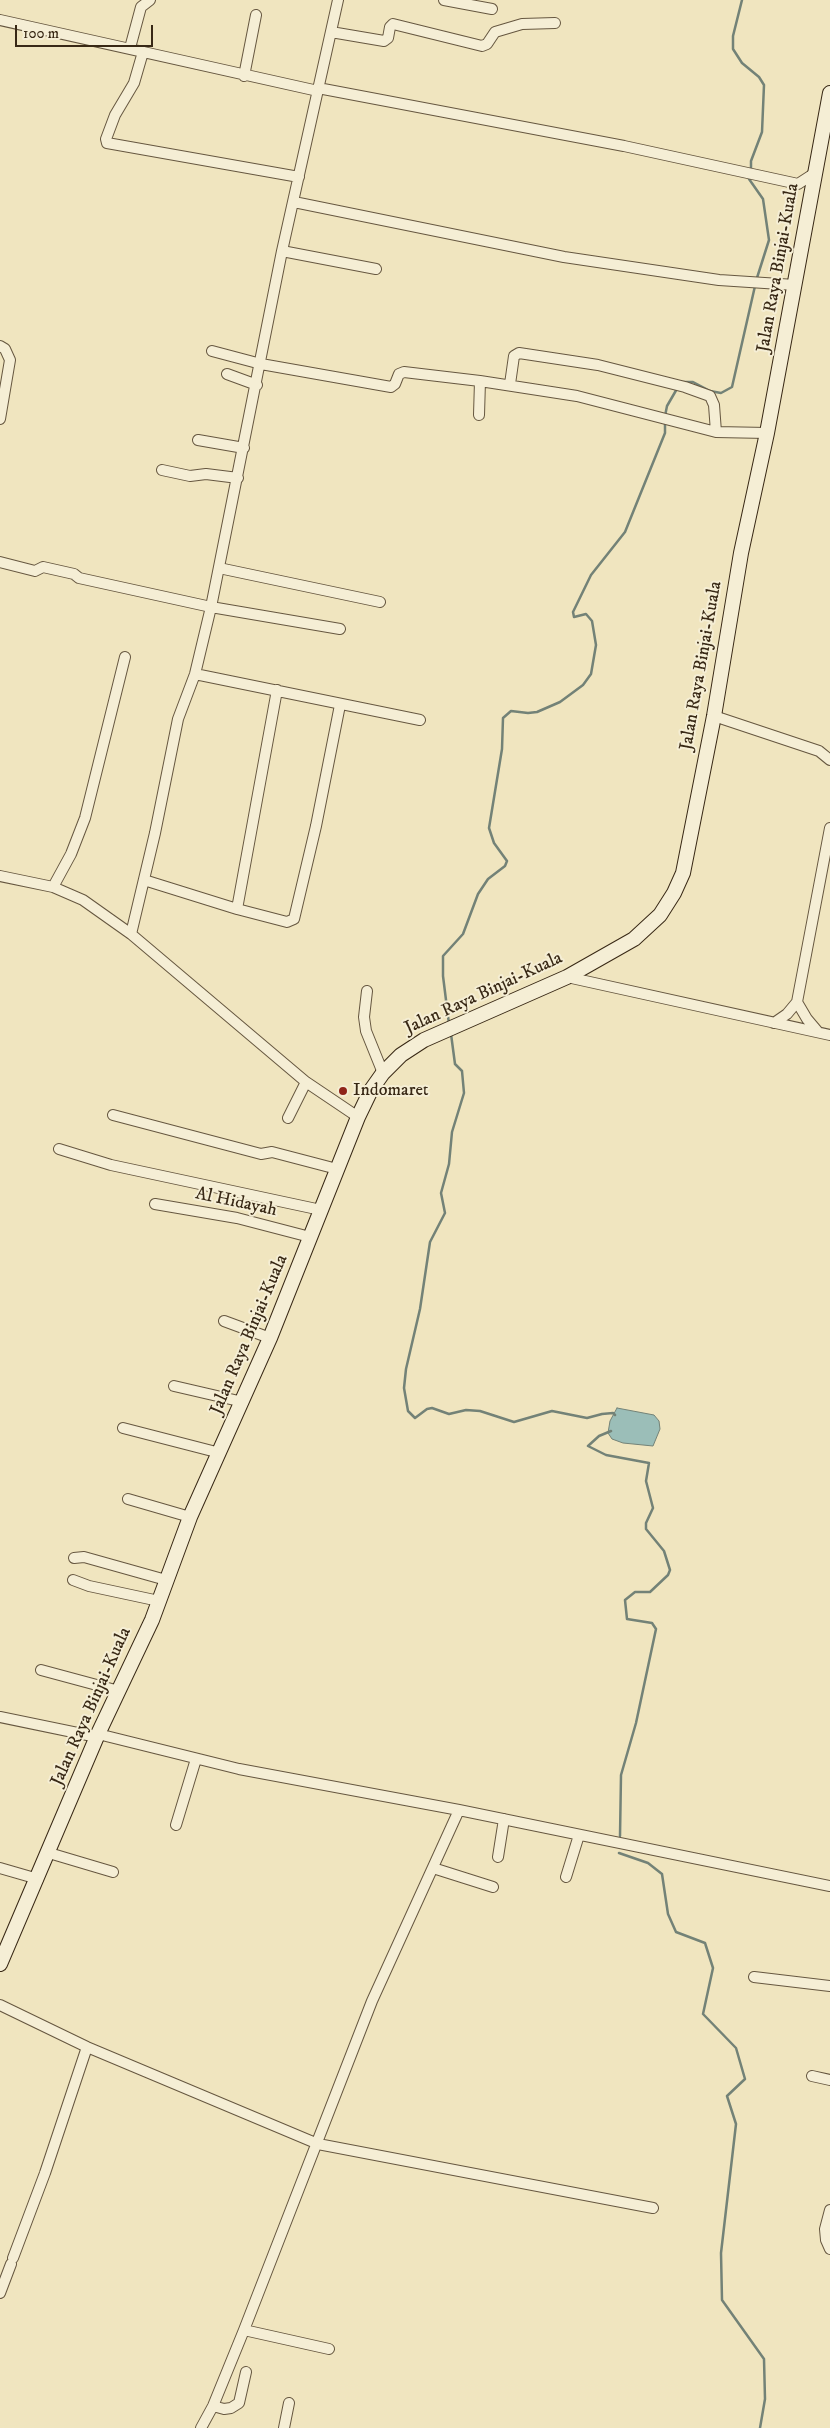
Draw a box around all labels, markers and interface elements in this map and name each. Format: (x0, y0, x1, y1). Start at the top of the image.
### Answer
scale bar (18, 15, 155, 47)
text: 100 m (23, 24, 59, 43)
street label: Jalan Raya Binjai-Kuala (753, 182, 805, 354)
street label: Jalan Raya Binjai-Kuala (676, 580, 728, 752)
street label: Jalan Raya Binjai-Kuala (402, 948, 566, 1040)
place label: Indomaret (353, 1080, 429, 1102)
marker: Indomaret (337, 1085, 349, 1097)
street label: Al Hidayah (193, 1184, 279, 1222)
street label: Jalan Raya Binjai-Kuala (207, 1252, 293, 1418)
street label: Jalan Raya Binjai-Kuala (47, 1624, 137, 1790)

